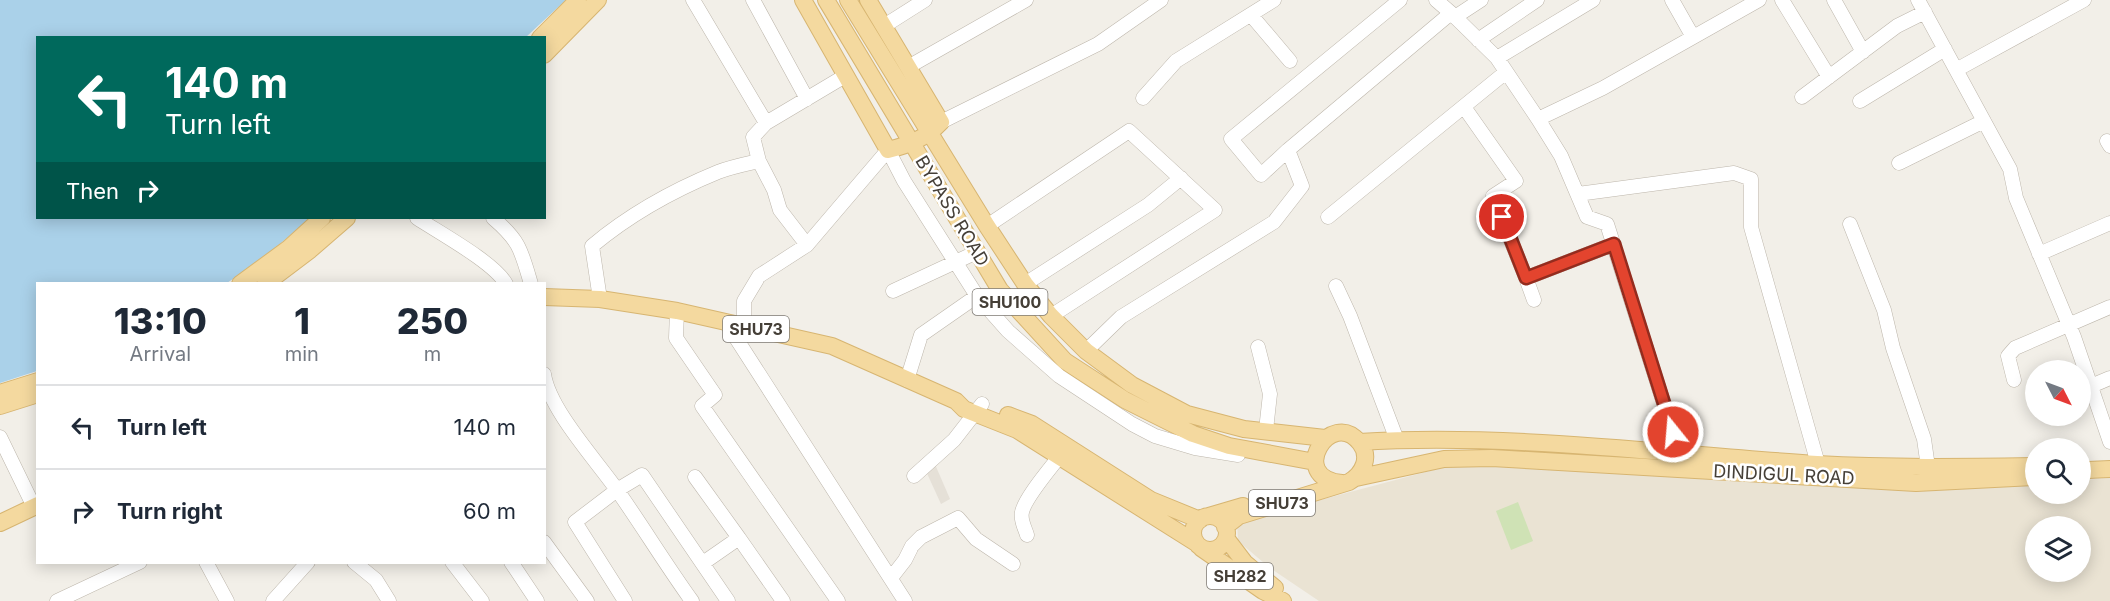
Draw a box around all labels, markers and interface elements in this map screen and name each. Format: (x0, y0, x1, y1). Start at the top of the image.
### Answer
text: 140 m (165, 57, 288, 108)
icon: left (66, 60, 144, 138)
text: Turn left (165, 108, 271, 141)
street label: BYPASS ROAD (911, 152, 994, 270)
icon: right (131, 174, 164, 207)
text: Then (66, 178, 119, 204)
pin (1476, 191, 1527, 242)
icon: arrive (1485, 200, 1518, 233)
road number: SHU100 (972, 289, 1048, 315)
text: 13:10 (114, 299, 207, 343)
text: 1 (294, 299, 310, 343)
text: 250 (397, 299, 468, 343)
road number: SHU73 (723, 316, 789, 342)
text: Arrival (130, 342, 191, 366)
text: min (285, 342, 319, 366)
text: m (424, 342, 441, 366)
north arrow (2025, 360, 2091, 426)
map controls (2025, 360, 2091, 582)
position arrow (1641, 400, 1705, 464)
icon: left (66, 411, 99, 444)
text: Turn left (117, 414, 207, 440)
text: 140 m (454, 414, 516, 440)
button: search (2025, 438, 2091, 504)
street label: DINDIGUL ROAD (1713, 460, 1855, 489)
road number: SHU73 (1249, 490, 1315, 516)
icon: right (66, 495, 99, 528)
text: Turn right (117, 498, 223, 524)
text: 60 m (463, 498, 516, 524)
button: layers (2025, 516, 2091, 582)
road number: SH282 (1207, 563, 1273, 589)

